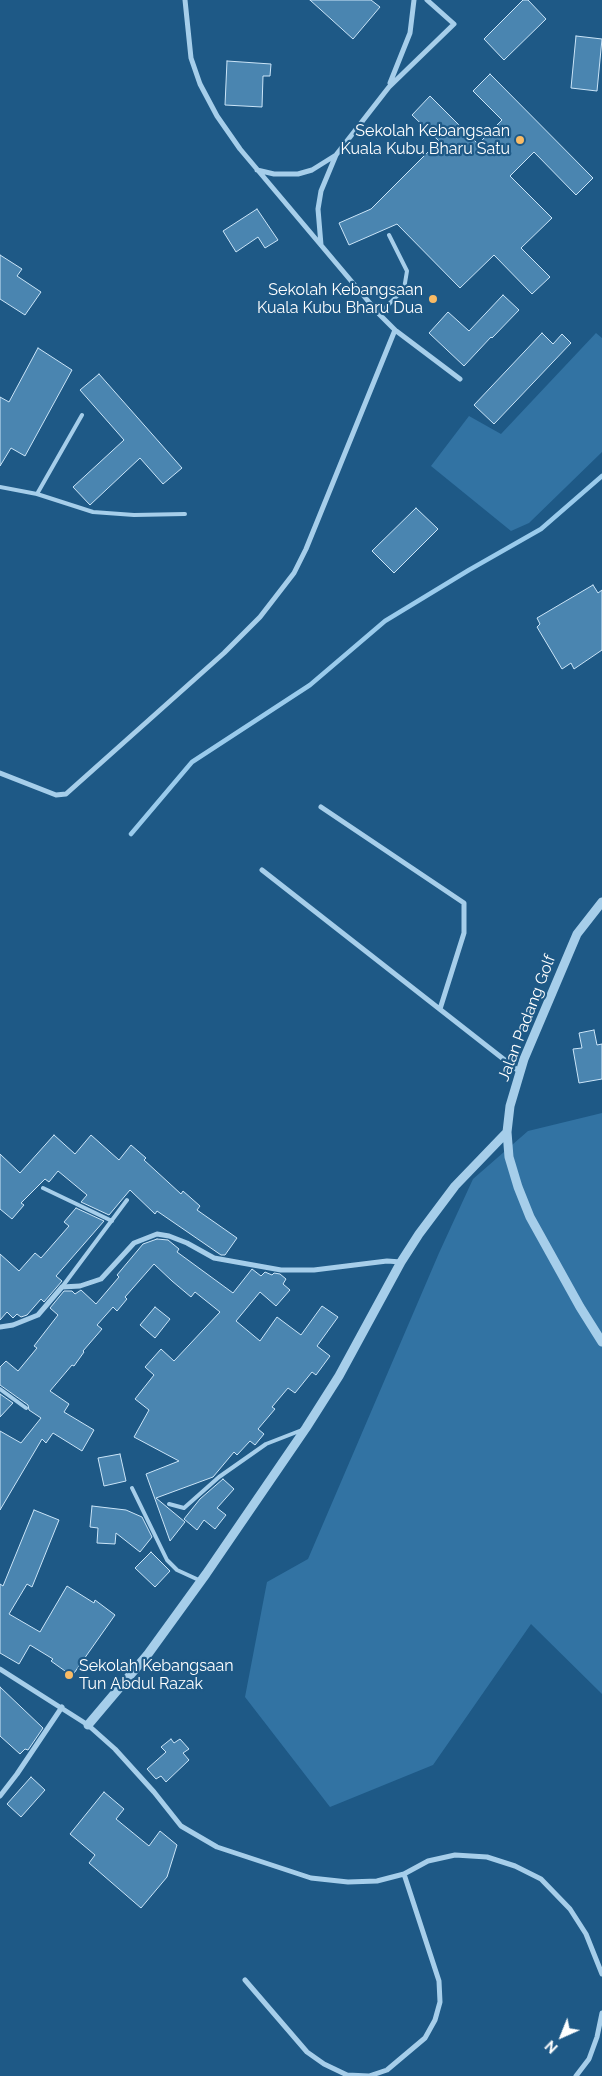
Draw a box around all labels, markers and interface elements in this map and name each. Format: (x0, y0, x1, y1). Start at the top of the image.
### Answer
place label: Sekolah Kebangsaan Kuala Kubu Bharu Satu (341, 121, 510, 159)
marker: Sekolah Kebangsaan Kuala Kubu Bharu Satu (514, 134, 526, 146)
place label: Sekolah Kebangsaan Kuala Kubu Bharu Dua (257, 280, 423, 318)
marker: Sekolah Kebangsaan Kuala Kubu Bharu Dua (427, 293, 439, 305)
street label: Jalan Padang Golf (494, 952, 560, 1084)
place label: Sekolah Kebangsaan Tun Abdul Razak (79, 1656, 234, 1694)
marker: Sekolah Kebangsaan Tun Abdul Razak (63, 1669, 75, 1681)
north arrow (537, 2011, 587, 2061)
text: N (542, 2037, 561, 2056)

